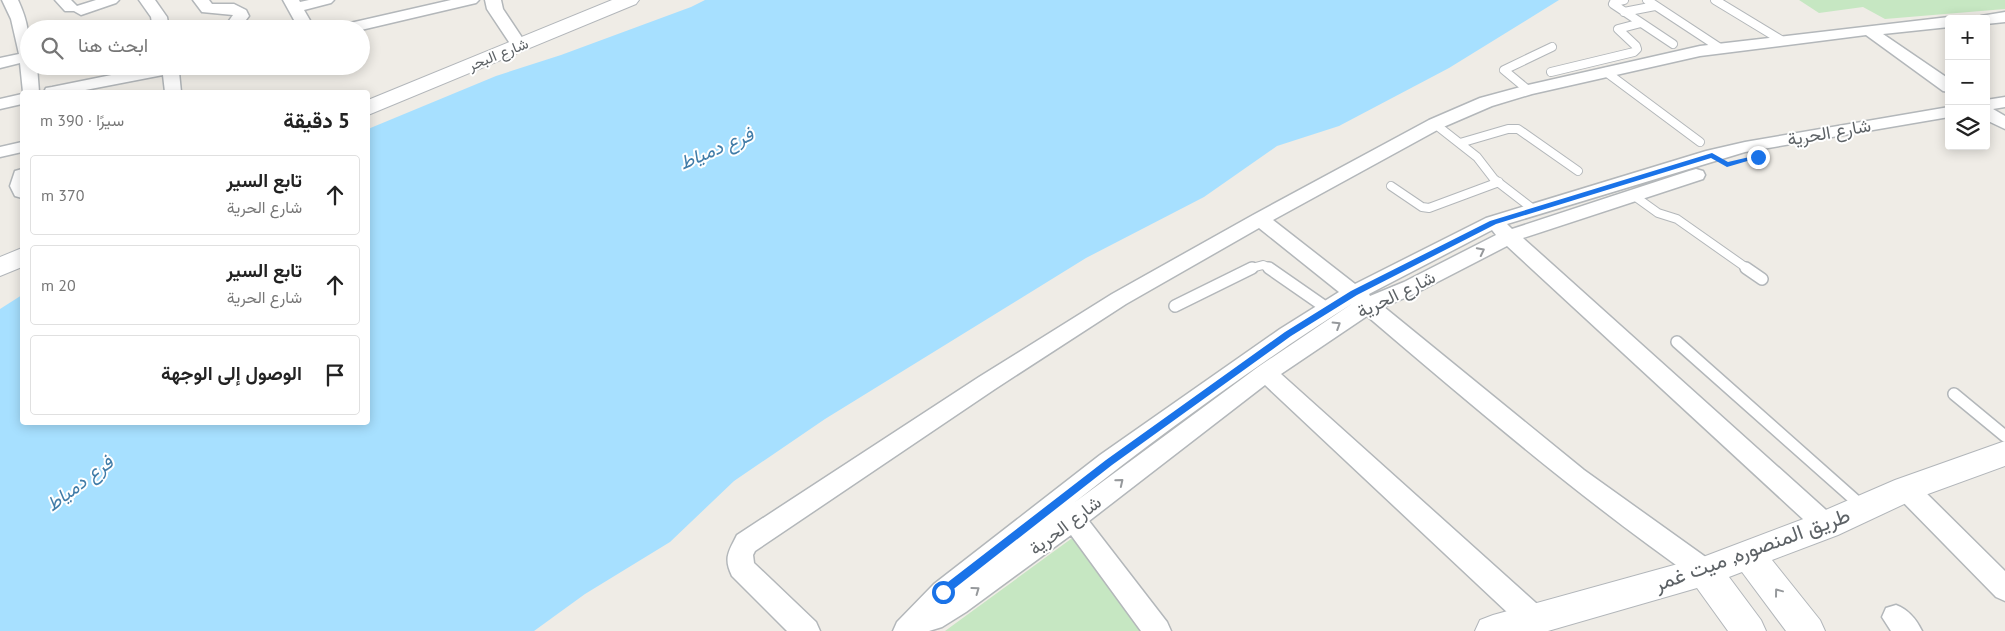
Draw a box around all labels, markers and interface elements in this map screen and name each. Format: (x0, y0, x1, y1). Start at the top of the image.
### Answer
map controls (1945, 15, 1990, 150)
button: + (1945, 15, 1990, 60)
search box (20, 20, 370, 75)
text: ابحث هنا (78, 33, 148, 57)
street label: شارع البحر (464, 33, 532, 77)
icon: search (38, 34, 66, 62)
button: − (1945, 60, 1990, 105)
button: layers (1945, 105, 1990, 150)
text: 5 دقيقة (283, 107, 350, 134)
text: سيرًا · 390 m (40, 110, 124, 130)
street label: شارع الحرية (1785, 113, 1873, 152)
water label: فرع دمياط (675, 121, 759, 176)
route end (1747, 146, 1770, 169)
text: تابع السير (226, 168, 302, 192)
icon: ahead (321, 181, 349, 209)
text: 370 m (41, 185, 84, 205)
text: شارع الحرية (227, 197, 302, 217)
one-way arrow (1476, 247, 1485, 257)
text: تابع السير (226, 258, 302, 282)
street label: شارع الحرية (1353, 265, 1439, 324)
icon: ahead (321, 271, 349, 299)
text: 20 m (41, 275, 76, 295)
text: شارع الحرية (227, 287, 302, 307)
one-way arrow (1331, 322, 1340, 331)
text: الوصول إلى الوجهة (161, 361, 302, 385)
icon: arrive (321, 361, 349, 389)
water label: فرع دمياط (41, 449, 120, 518)
one-way arrow (1114, 480, 1123, 488)
street label: شارع الحرية (1024, 490, 1106, 560)
street label: طريق المنصوره, ميت غمر (1649, 501, 1854, 597)
route start (932, 581, 955, 604)
one-way arrow (970, 587, 980, 596)
one-way arrow (1775, 589, 1783, 598)

